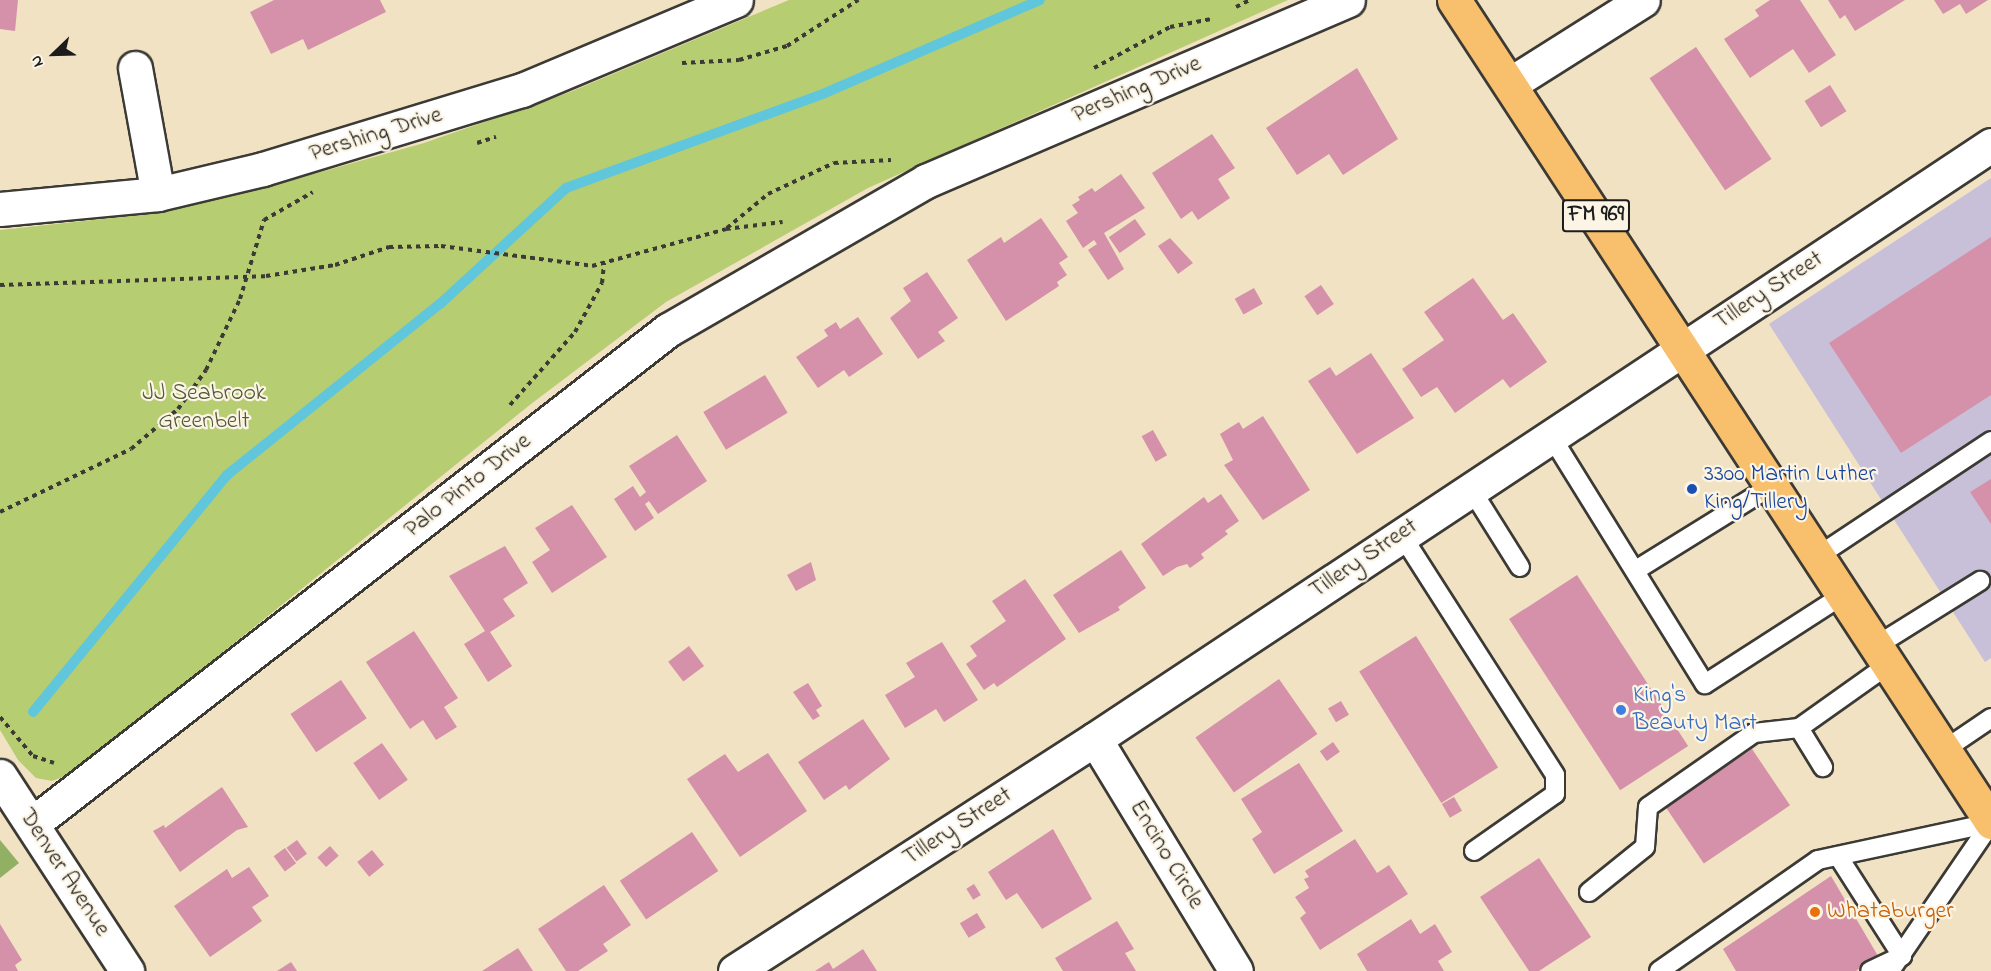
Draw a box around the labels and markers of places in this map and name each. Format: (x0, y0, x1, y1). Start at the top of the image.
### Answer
place label: 3300 Martin Luther King/Tillery (1704, 461, 1876, 517)
marker: 3300 Martin Luther King/Tillery (1685, 482, 1699, 496)
place label: King's Beauty Mart (1633, 682, 1757, 738)
marker: King's Beauty Mart (1614, 703, 1628, 717)
place label: Whataburger (1827, 898, 1954, 926)
marker: Whataburger (1808, 905, 1822, 919)

